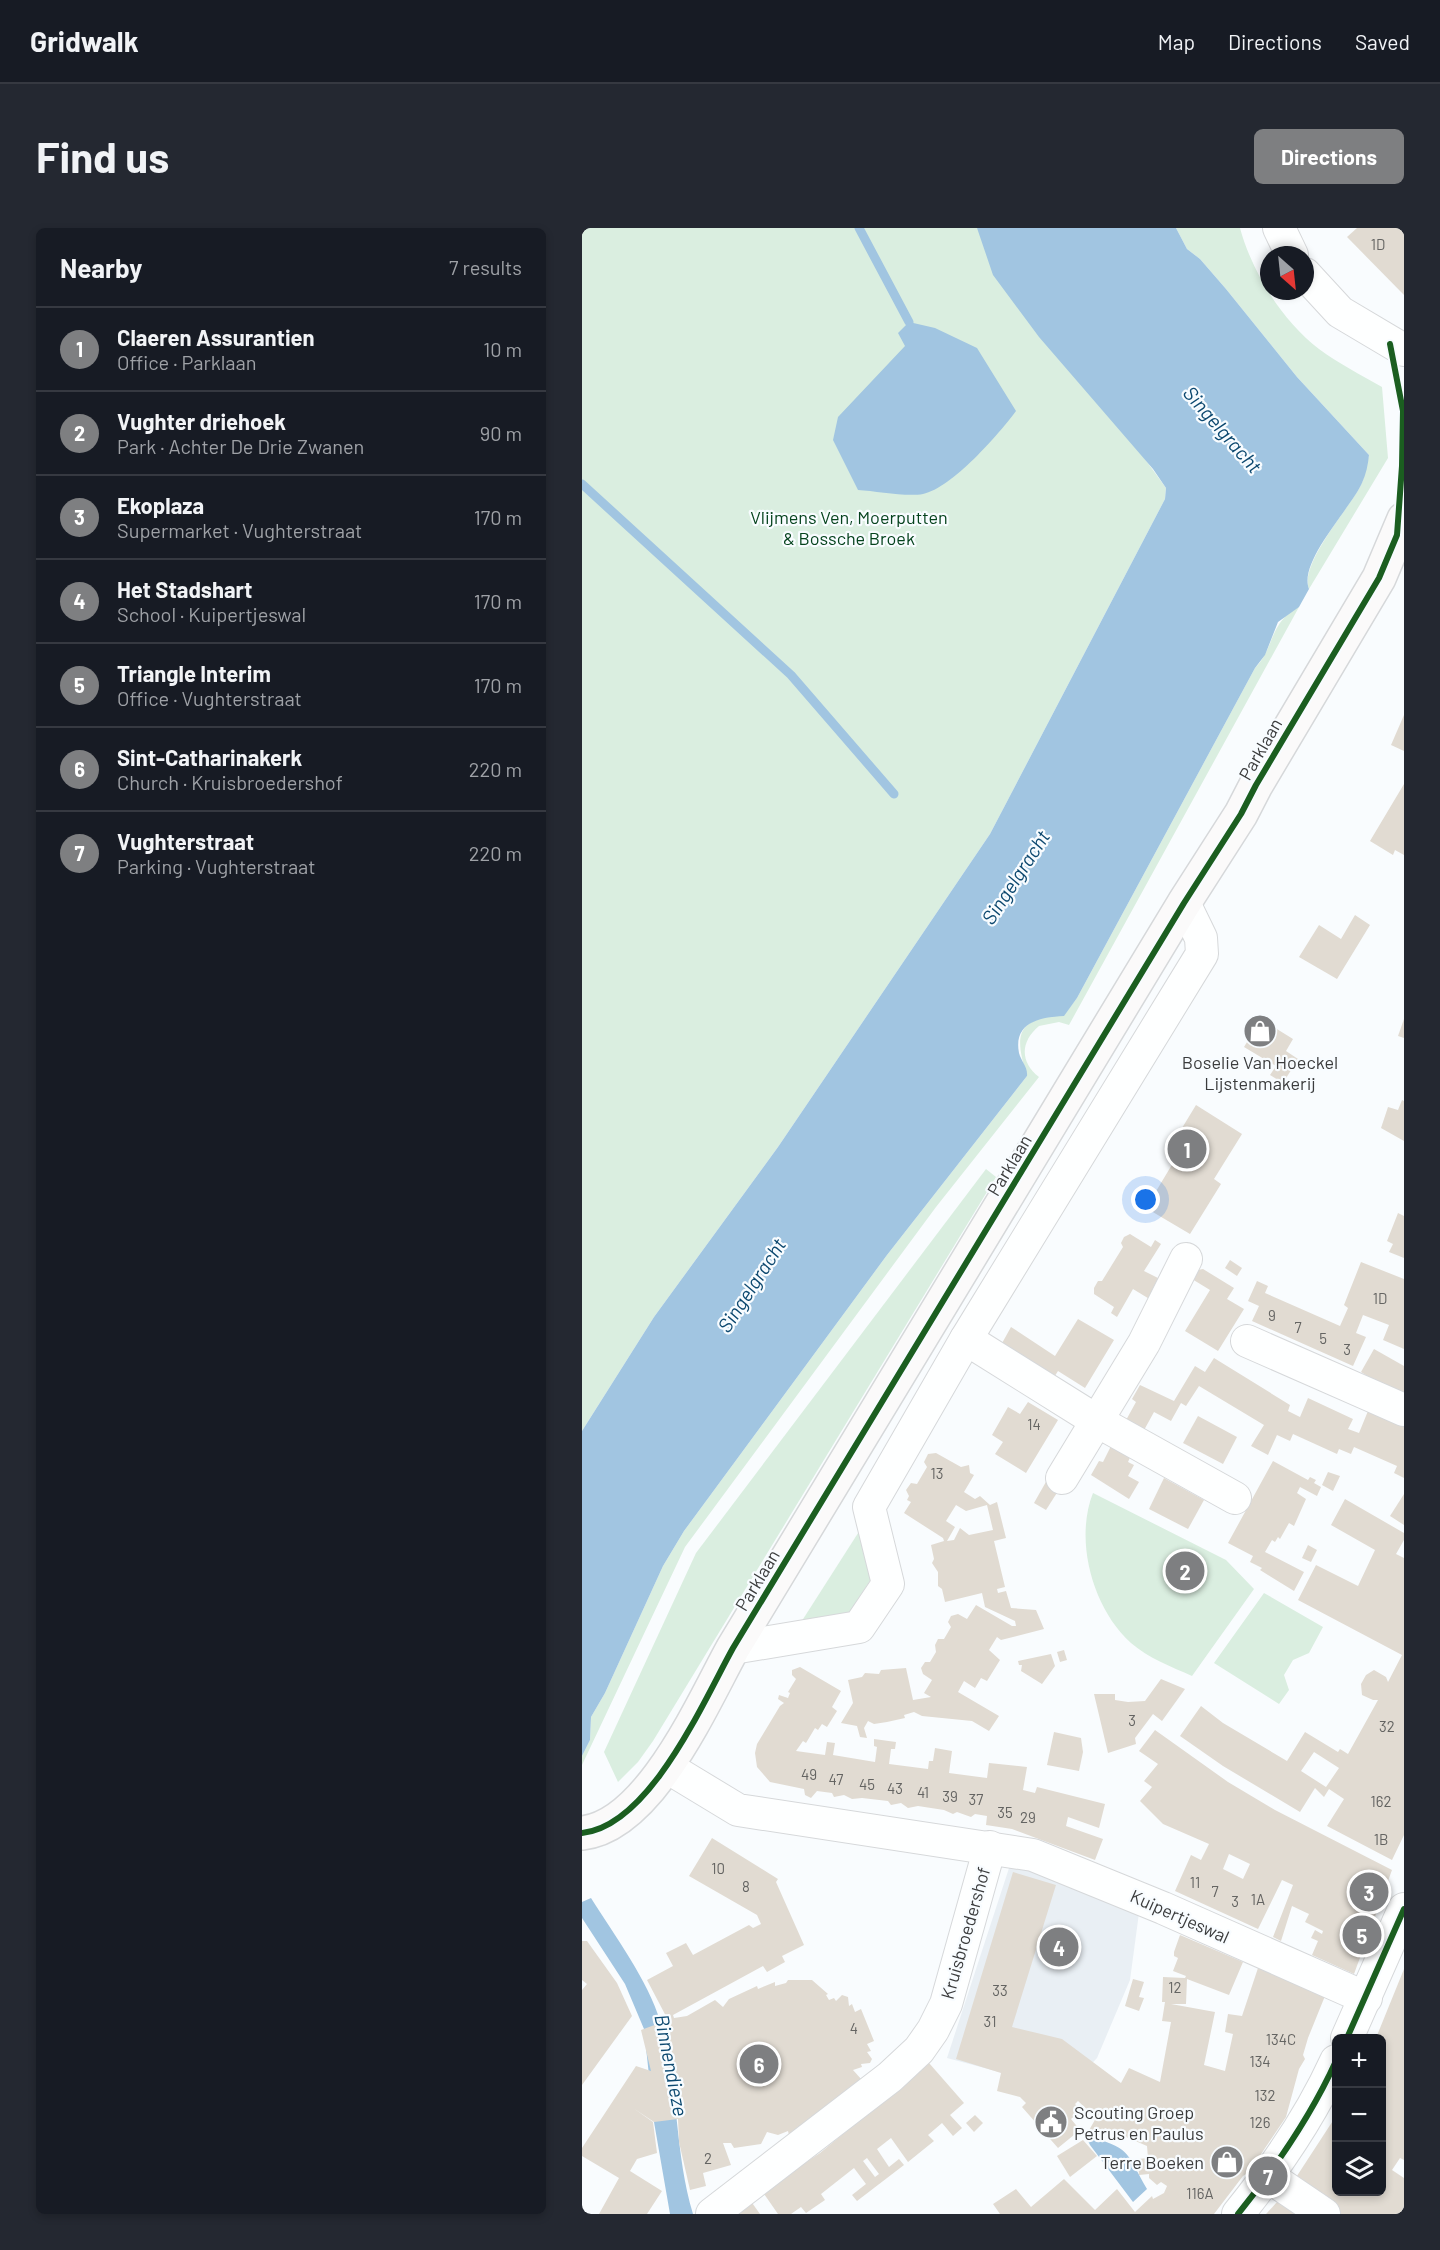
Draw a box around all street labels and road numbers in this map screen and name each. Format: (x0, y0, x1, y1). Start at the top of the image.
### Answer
street label: Parklaan (1234, 714, 1286, 784)
street label: Parklaan (982, 1130, 1036, 1200)
street label: Parklaan (730, 1545, 784, 1615)
street label: Kruisbroedershof (936, 1864, 994, 2002)
street label: Kuipertjeswal (1127, 1884, 1233, 1948)

